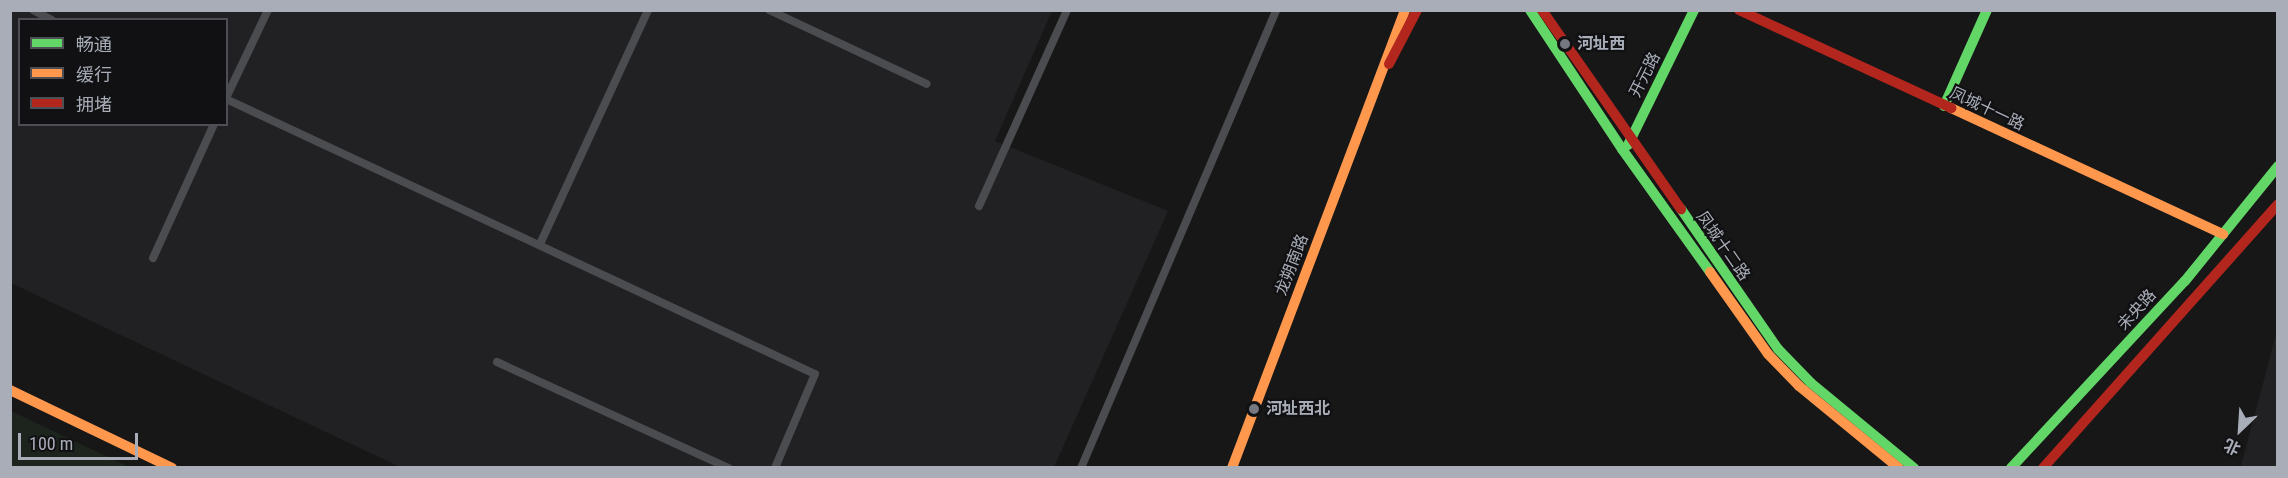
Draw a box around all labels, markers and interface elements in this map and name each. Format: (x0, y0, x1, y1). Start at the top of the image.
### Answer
legend (18, 18, 228, 126)
text: 畅通 (76, 34, 112, 55)
place label: 河址西 (1577, 34, 1625, 54)
marker: 河址西 (1558, 37, 1572, 51)
street label: 开元路 (1626, 49, 1664, 101)
text: 缓行 (76, 64, 112, 85)
street label: 凤城十一路 (1947, 83, 2027, 135)
text: 拥堵 (76, 94, 112, 115)
street label: 凤城十二路 (1692, 208, 1754, 284)
street label: 龙朔南路 (1272, 232, 1312, 298)
street label: 未央路 (2114, 286, 2160, 334)
place label: 河址西北 (1266, 399, 1330, 419)
north arrow (2210, 400, 2270, 460)
marker: 河址西北 (1247, 402, 1261, 416)
scale bar (21, 421, 141, 459)
text: 100 m (29, 433, 73, 454)
text: 北 (2221, 435, 2243, 459)

